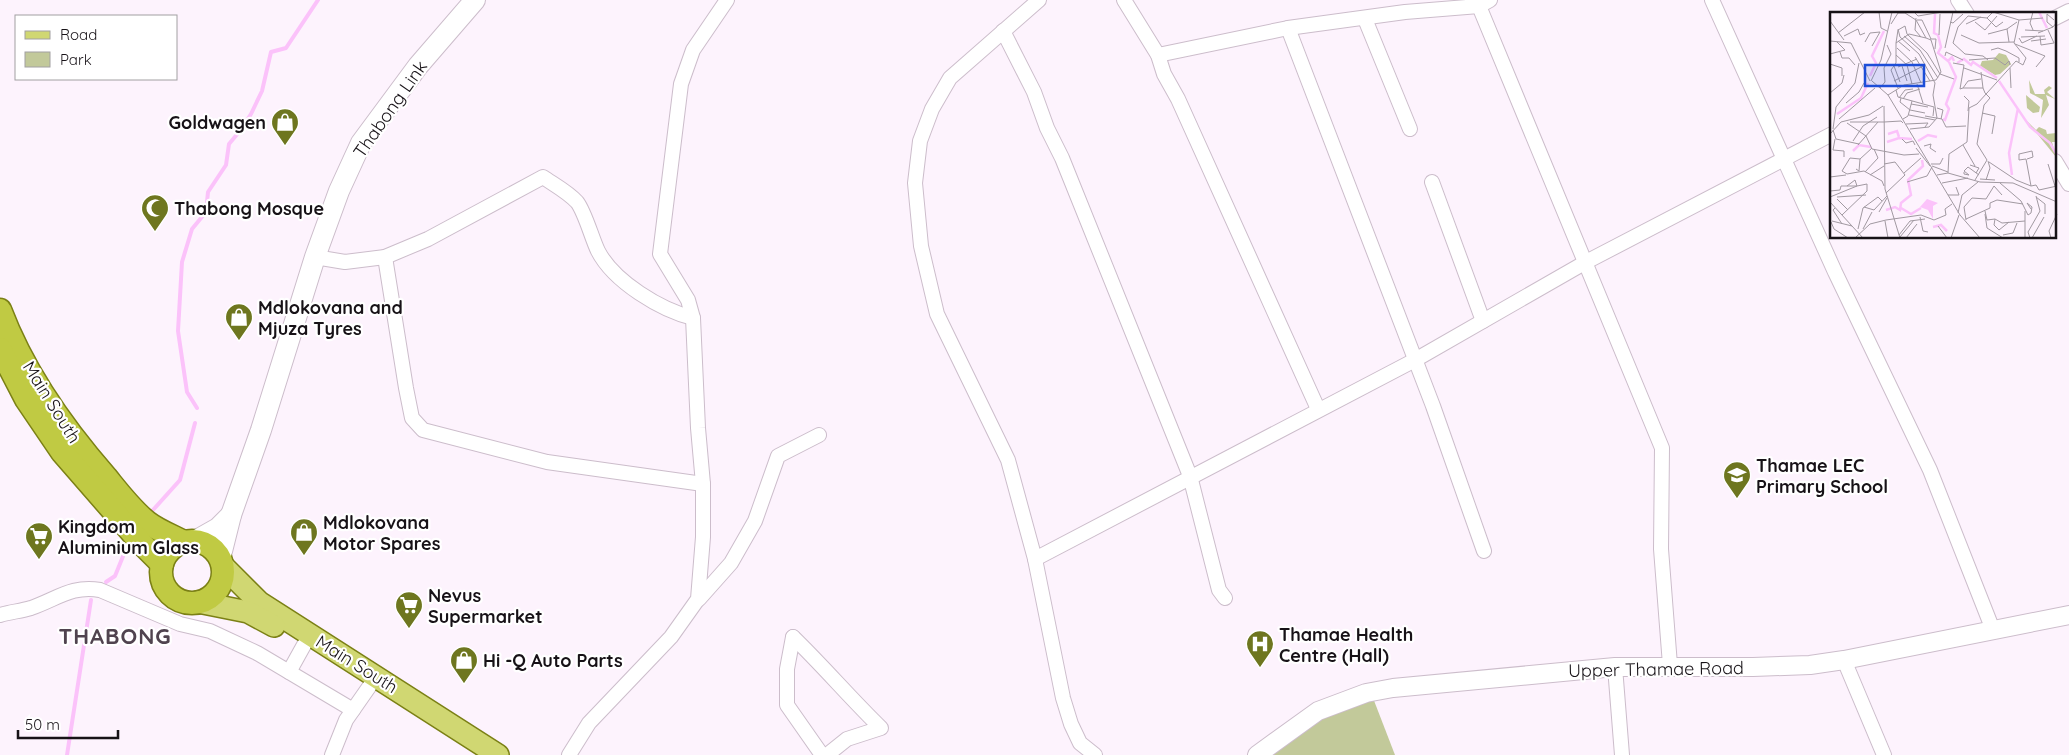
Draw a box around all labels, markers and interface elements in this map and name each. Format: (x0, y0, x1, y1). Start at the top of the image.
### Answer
inset map (1830, 12, 2056, 239)
legend (15, 15, 178, 80)
text: Road (60, 25, 97, 44)
text: Park (60, 50, 92, 69)
street label: Thabong Link (348, 56, 432, 162)
shop icon: Goldwagen (270, 107, 300, 146)
place label: Goldwagen (169, 111, 266, 134)
mosque icon: Thabong Mosque (140, 193, 170, 232)
place label: Thabong Mosque (174, 197, 324, 220)
place label: Mdlokovana and Mjuza Tyres (258, 296, 403, 340)
shop icon: Mdlokovana and Mjuza Tyres (224, 302, 254, 341)
street label: Main South (18, 357, 86, 447)
place label: Thamae LEC Primary School (1756, 454, 1888, 498)
school or university icon: Thamae LEC Primary School (1722, 460, 1752, 499)
place label: Mdlokovana Motor Spares (323, 511, 441, 555)
place label: Kingdom Aluminium Glass (58, 515, 199, 559)
shop icon: Mdlokovana Motor Spares (289, 517, 319, 556)
supermarket icon: Kingdom Aluminium Glass (24, 521, 54, 560)
place label: Nevus Supermarket (428, 584, 543, 628)
supermarket icon: Nevus Supermarket (394, 590, 424, 629)
district label: THABONG (58, 622, 172, 650)
place label: Thamae Health Centre (Hall) (1279, 623, 1413, 667)
hospital icon: Thamae Health Centre (Hall) (1245, 629, 1275, 668)
street label: Main South (312, 630, 402, 698)
shop icon: Hi -Q Auto Parts (449, 645, 479, 684)
place label: Hi -Q Auto Parts (483, 649, 623, 672)
street label: Upper Thamae Road (1568, 656, 1744, 682)
scale bar (18, 708, 118, 740)
text: 50 m (25, 715, 60, 734)

